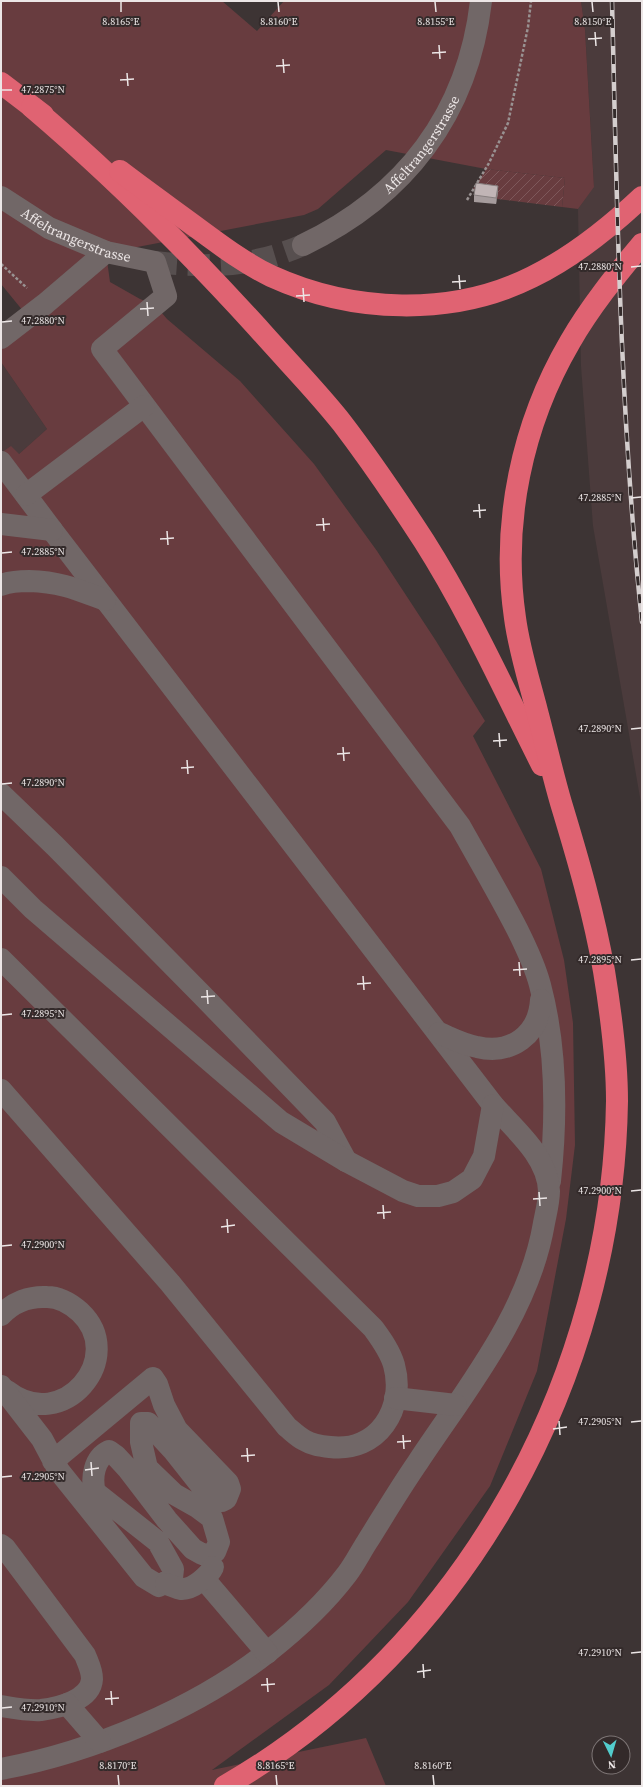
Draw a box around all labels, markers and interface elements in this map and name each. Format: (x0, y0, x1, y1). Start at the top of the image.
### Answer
text: 8.8165°E (102, 15, 140, 28)
text: 8.8160°E (260, 15, 298, 28)
text: 8.8155°E (417, 15, 455, 28)
text: 8.8150°E (574, 15, 612, 28)
text: 47.2875°N (21, 83, 65, 96)
street label: Affeltrangerstrasse (379, 92, 464, 198)
street label: Affeltrangerstrasse (17, 203, 133, 267)
text: 47.2880°N (578, 260, 622, 273)
text: 47.2880°N (21, 314, 65, 327)
text: 47.2885°N (578, 491, 622, 504)
text: 47.2885°N (21, 545, 65, 558)
text: 47.2890°N (578, 722, 622, 735)
text: 47.2890°N (21, 776, 65, 789)
text: 47.2895°N (578, 953, 622, 966)
text: 47.2895°N (21, 1007, 65, 1020)
text: 47.2900°N (578, 1184, 622, 1197)
text: 47.2900°N (21, 1238, 65, 1251)
text: 47.2905°N (578, 1415, 622, 1428)
text: 47.2905°N (21, 1470, 65, 1483)
text: 47.2910°N (578, 1646, 622, 1659)
text: 47.2910°N (21, 1701, 65, 1714)
north arrow (591, 1735, 631, 1775)
text: N (607, 1757, 616, 1772)
text: 8.8170°E (99, 1759, 137, 1772)
text: 8.8165°E (257, 1759, 295, 1772)
text: 8.8160°E (414, 1759, 452, 1772)

